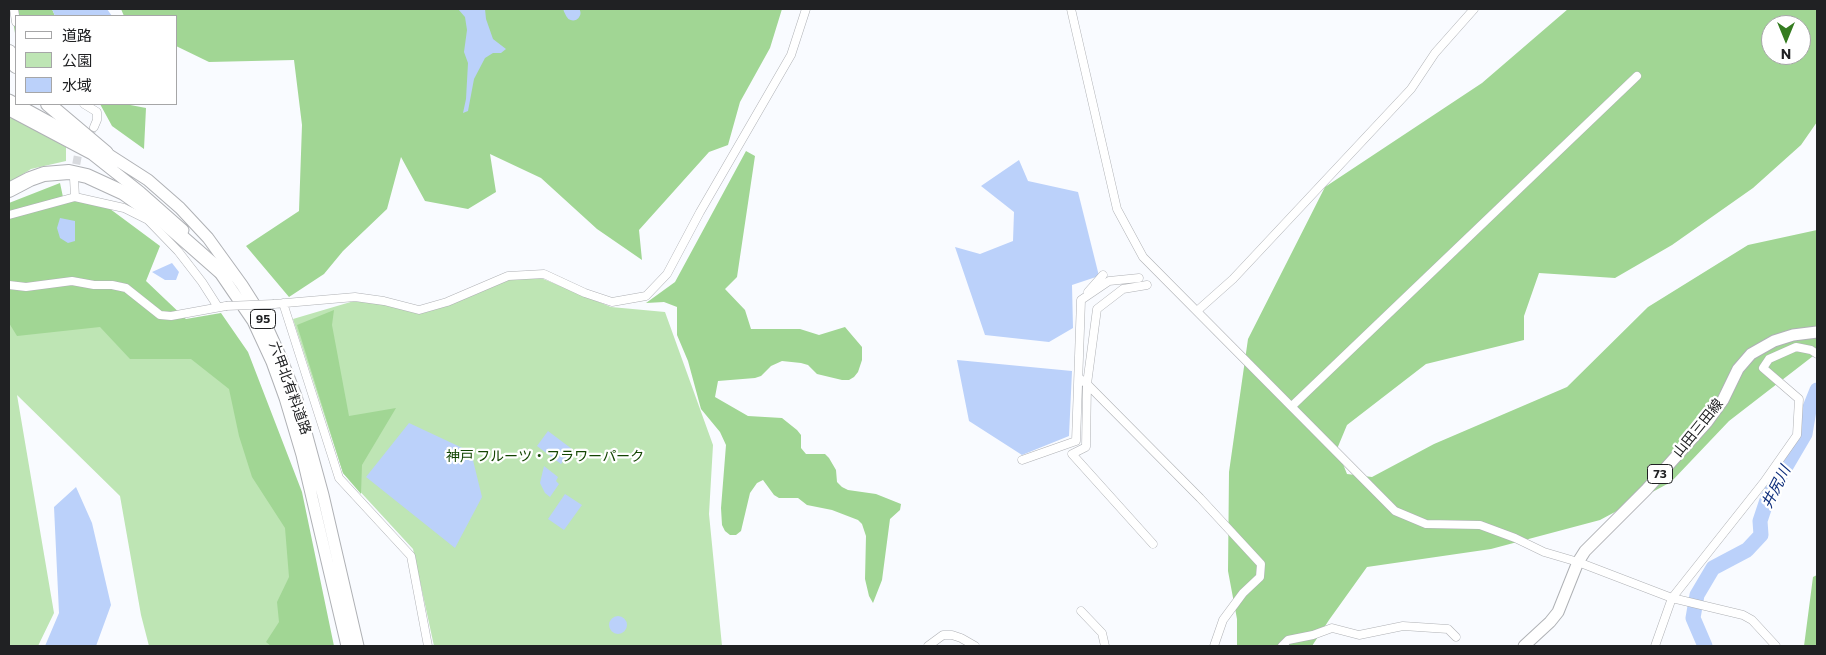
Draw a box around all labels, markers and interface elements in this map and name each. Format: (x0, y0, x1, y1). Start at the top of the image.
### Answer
legend (15, 15, 178, 105)
north arrow (1761, 15, 1811, 65)
text: 道路 (62, 26, 92, 44)
text: N (1781, 46, 1791, 63)
text: 公園 (62, 51, 92, 69)
text: 水域 (62, 76, 92, 94)
road number: 95 (250, 310, 276, 328)
street label: 六甲北有料道路 (265, 339, 315, 437)
street label: 山田三田線 (1669, 396, 1727, 460)
park label: 神戸 フルーツ・フラワーパーク (446, 448, 644, 464)
water label: 井尻川 (1758, 463, 1794, 511)
road number: 73 (1648, 464, 1672, 484)

